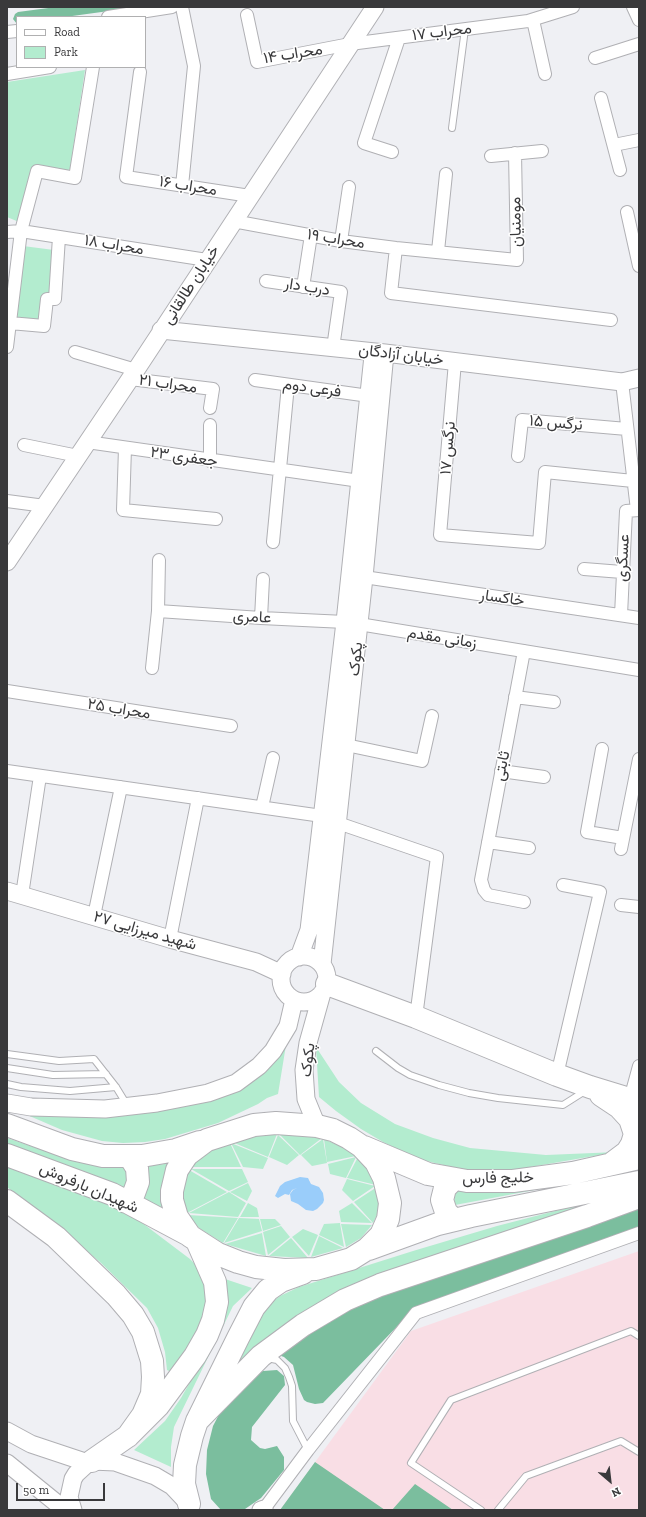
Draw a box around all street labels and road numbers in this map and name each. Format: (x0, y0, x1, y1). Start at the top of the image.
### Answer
street label: محراب ۱۷ (411, 19, 473, 45)
street label: محراب ۱۴ (262, 40, 324, 68)
street label: محراب ۱۶ (158, 172, 218, 200)
street label: مومنیان (506, 197, 526, 247)
street label: محراب ۱۹ (306, 225, 366, 253)
street label: محراب ۱۸ (83, 231, 145, 259)
street label: خیابان طالقانی (158, 242, 224, 328)
street label: درب دار (283, 274, 331, 300)
street label: خیابان آزادگان (357, 340, 445, 370)
street label: محراب ۲۱ (138, 370, 198, 398)
street label: فرعی دوم (282, 374, 342, 402)
street label: نرگس ۱۵ (528, 411, 584, 435)
street label: نرگس ۱۷ (436, 420, 460, 476)
street label: جعفری ۲۳ (149, 443, 219, 471)
street label: عسگری (612, 534, 634, 582)
street label: خاکسار (478, 585, 526, 611)
street label: عامری (232, 606, 272, 628)
street label: زمانی مقدم (406, 623, 478, 653)
street label: پکوک (345, 641, 367, 677)
street label: محراب ۲۵ (86, 695, 152, 723)
street label: ثابتی (490, 749, 514, 783)
street label: شهید میرزایی ۲۷ (91, 907, 199, 955)
street label: پکوک (296, 1042, 320, 1078)
street label: شهیدان بارفروش (37, 1159, 141, 1217)
street label: خلیج فارس (462, 1168, 534, 1188)

